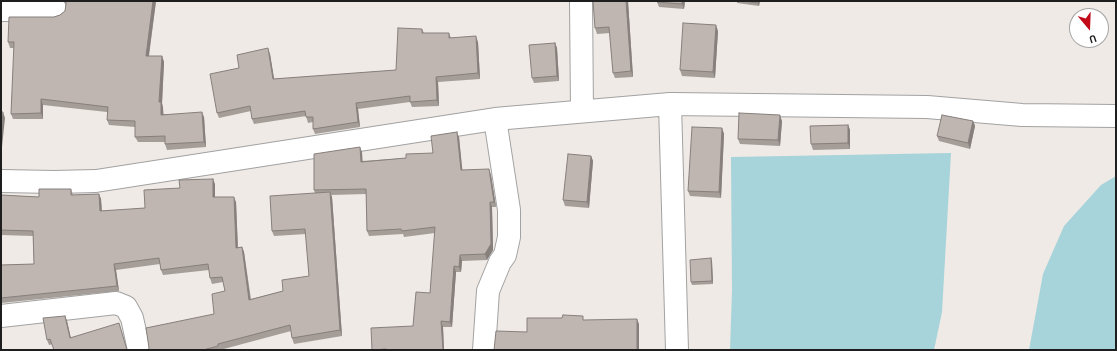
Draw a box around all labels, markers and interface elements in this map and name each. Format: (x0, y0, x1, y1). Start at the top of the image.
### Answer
north arrow (1069, 8, 1109, 48)
text: U (1088, 33, 1098, 45)

